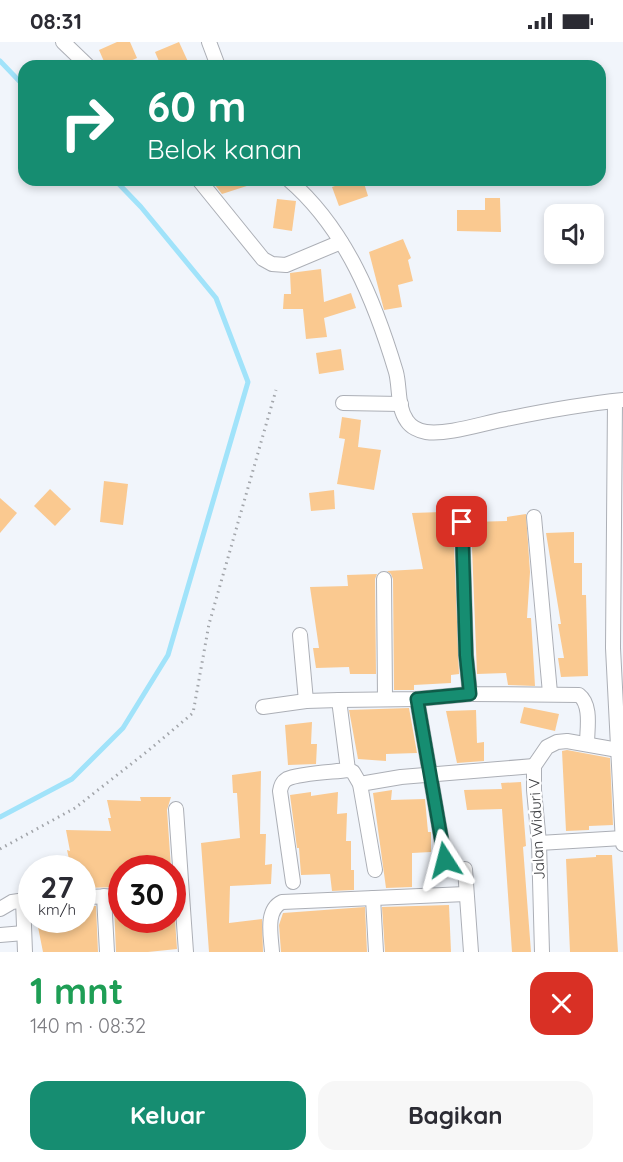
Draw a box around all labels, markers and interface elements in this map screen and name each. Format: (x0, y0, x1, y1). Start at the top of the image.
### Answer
text: 08:31 (30, 7, 82, 35)
text: 60 m (147, 80, 247, 133)
icon: right (48, 84, 126, 162)
text: Belok kanan (147, 132, 302, 166)
map controls (544, 204, 604, 264)
button: sound (544, 204, 604, 264)
pin (436, 496, 487, 547)
icon: arrive (445, 505, 478, 538)
street label: Jalan Widuri V (524, 778, 549, 880)
position arrow (413, 828, 477, 892)
speed limit sign: 30 (108, 855, 186, 933)
text: 27 (40, 868, 74, 906)
text: km/h (38, 900, 76, 919)
text: 1 mnt (30, 968, 123, 1013)
button: close (530, 972, 593, 1035)
text: 140 m · 08:32 (30, 1013, 146, 1038)
button: Keluar (30, 1081, 306, 1150)
button: Bagikan (318, 1081, 593, 1150)

